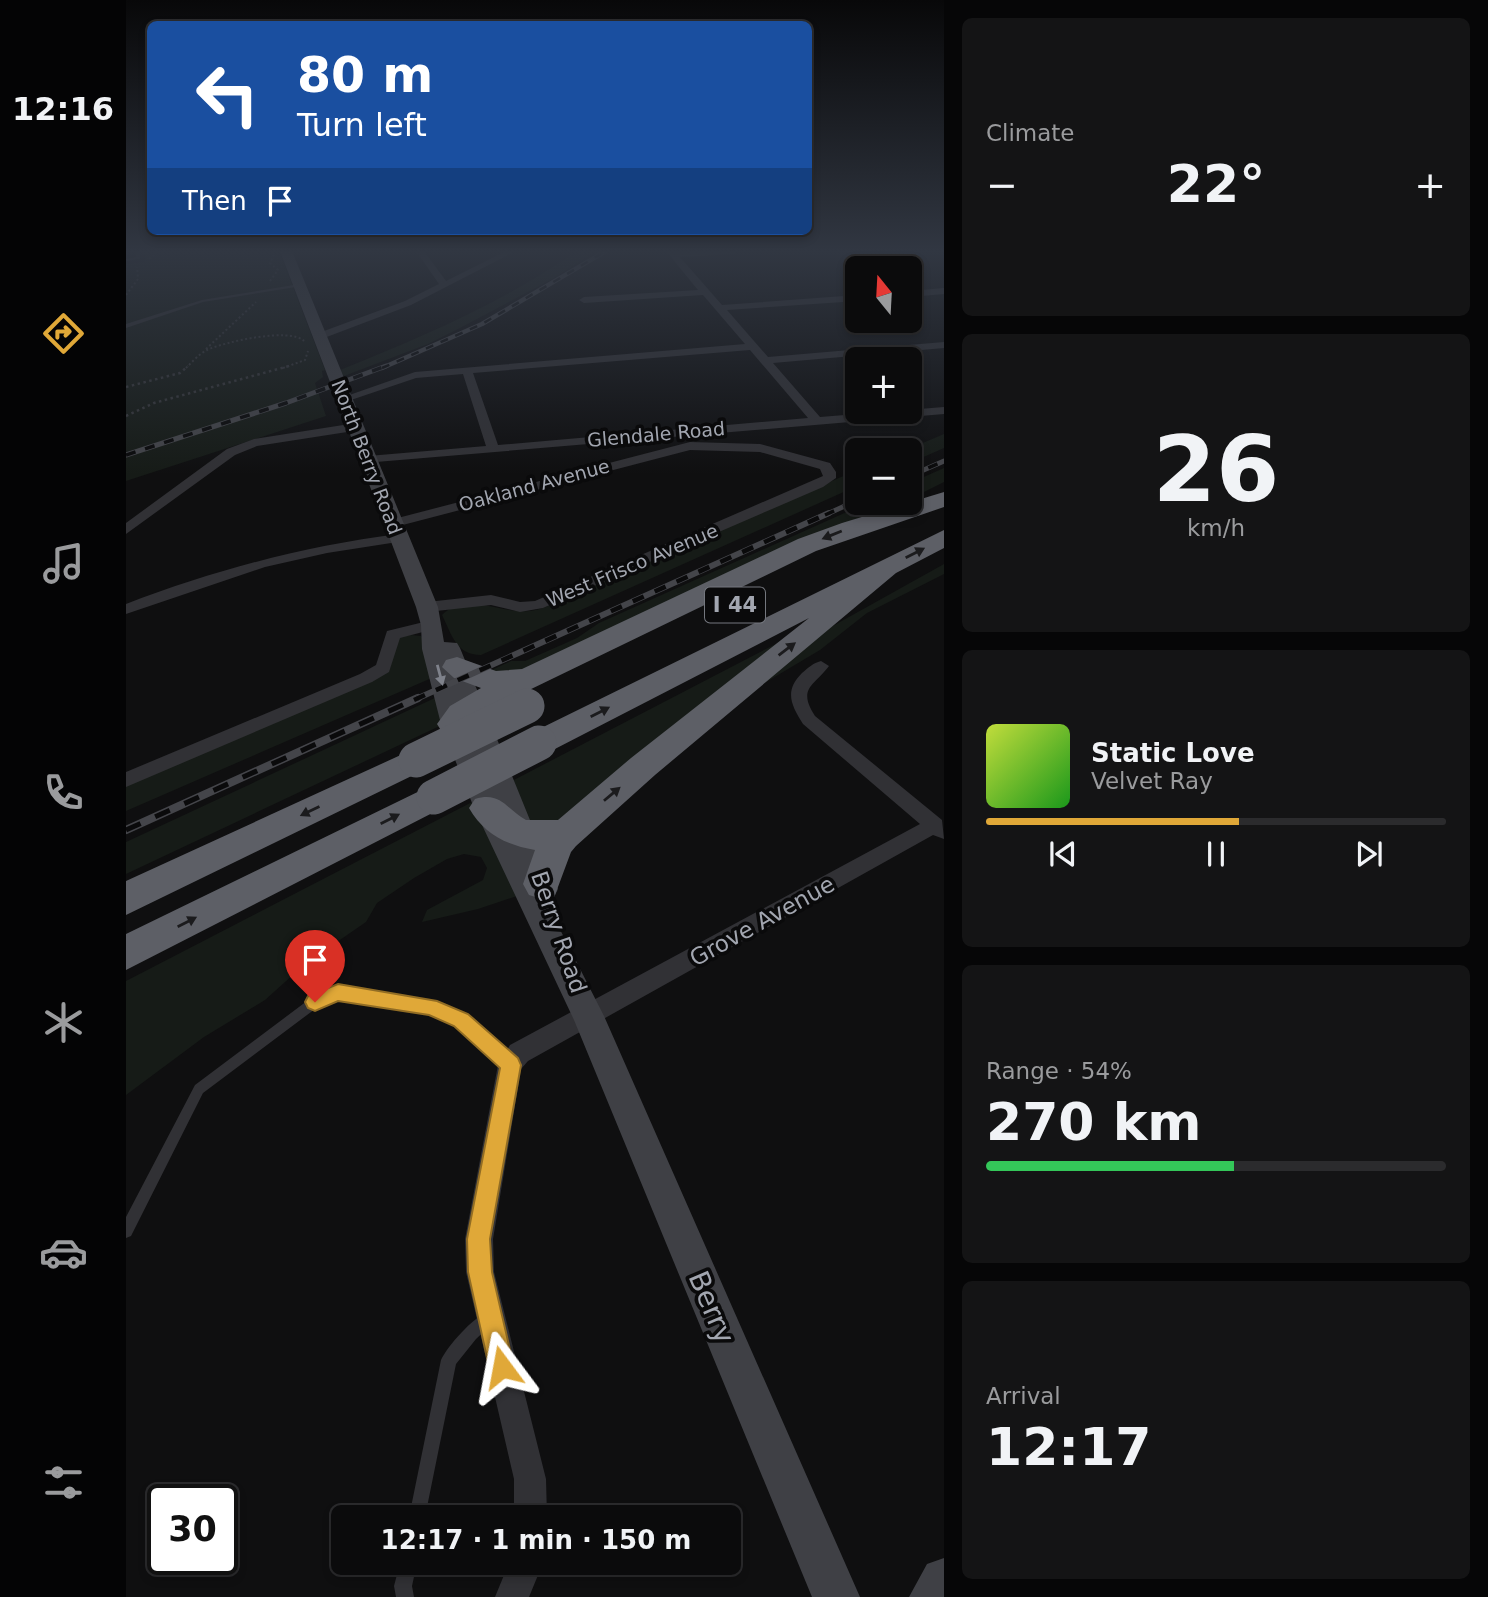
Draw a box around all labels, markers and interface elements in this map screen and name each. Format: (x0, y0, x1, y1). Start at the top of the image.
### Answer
text: 80 m (297, 47, 433, 104)
icon: left (182, 49, 273, 140)
text: 12:16 (12, 90, 114, 128)
text: Turn left (297, 106, 427, 144)
text: Climate (986, 120, 1075, 146)
text: 22° (1167, 154, 1265, 214)
text: − (986, 163, 1018, 207)
text: + (1414, 163, 1446, 207)
icon: arrive (261, 182, 299, 220)
text: Then (182, 186, 247, 216)
north arrow (845, 256, 922, 332)
map controls (845, 256, 922, 515)
icon: directions (39, 309, 88, 358)
button: + (845, 347, 922, 424)
street label: North Berry Road (327, 376, 407, 538)
street label: Glendale Road (586, 417, 726, 451)
text: 26 (1153, 417, 1279, 522)
button: − (845, 438, 922, 515)
street label: Oakland Avenue (456, 454, 612, 516)
text: km/h (1187, 515, 1245, 541)
street label: West Frisco Avenue (543, 519, 721, 611)
one-way arrow (822, 530, 843, 541)
icon: music (39, 539, 88, 588)
one-way arrow (905, 547, 925, 558)
road number: I 44 (705, 588, 765, 622)
one-way arrow (778, 642, 796, 656)
one-way arrow (435, 664, 446, 686)
one-way arrow (590, 707, 610, 718)
text: Static Love (1091, 738, 1255, 768)
icon: phone (39, 768, 88, 817)
text: Velvet Ray (1091, 768, 1213, 794)
one-way arrow (603, 787, 620, 802)
one-way arrow (300, 805, 320, 816)
one-way arrow (380, 814, 400, 825)
icon: previous (1044, 835, 1082, 873)
icon: pause (1197, 835, 1235, 873)
icon: next (1350, 835, 1388, 873)
street label: Berry Road (526, 868, 592, 996)
street label: Grove Avenue (685, 871, 839, 971)
one-way arrow (177, 916, 197, 927)
pin (285, 930, 345, 1002)
icon: arrive (296, 941, 334, 979)
icon: climate (39, 998, 88, 1047)
text: Range · 54% (986, 1058, 1132, 1084)
text: 270 km (986, 1092, 1201, 1152)
icon: car (39, 1228, 88, 1277)
street label: Berry (682, 1266, 741, 1348)
position arrow (465, 1330, 539, 1404)
text: Arrival (986, 1383, 1061, 1409)
text: 12:17 (986, 1417, 1152, 1477)
icon: filters (39, 1458, 88, 1507)
speed limit sign: 30 (147, 1484, 238, 1575)
text: 12:17 · 1 min · 150 m (381, 1525, 691, 1555)

